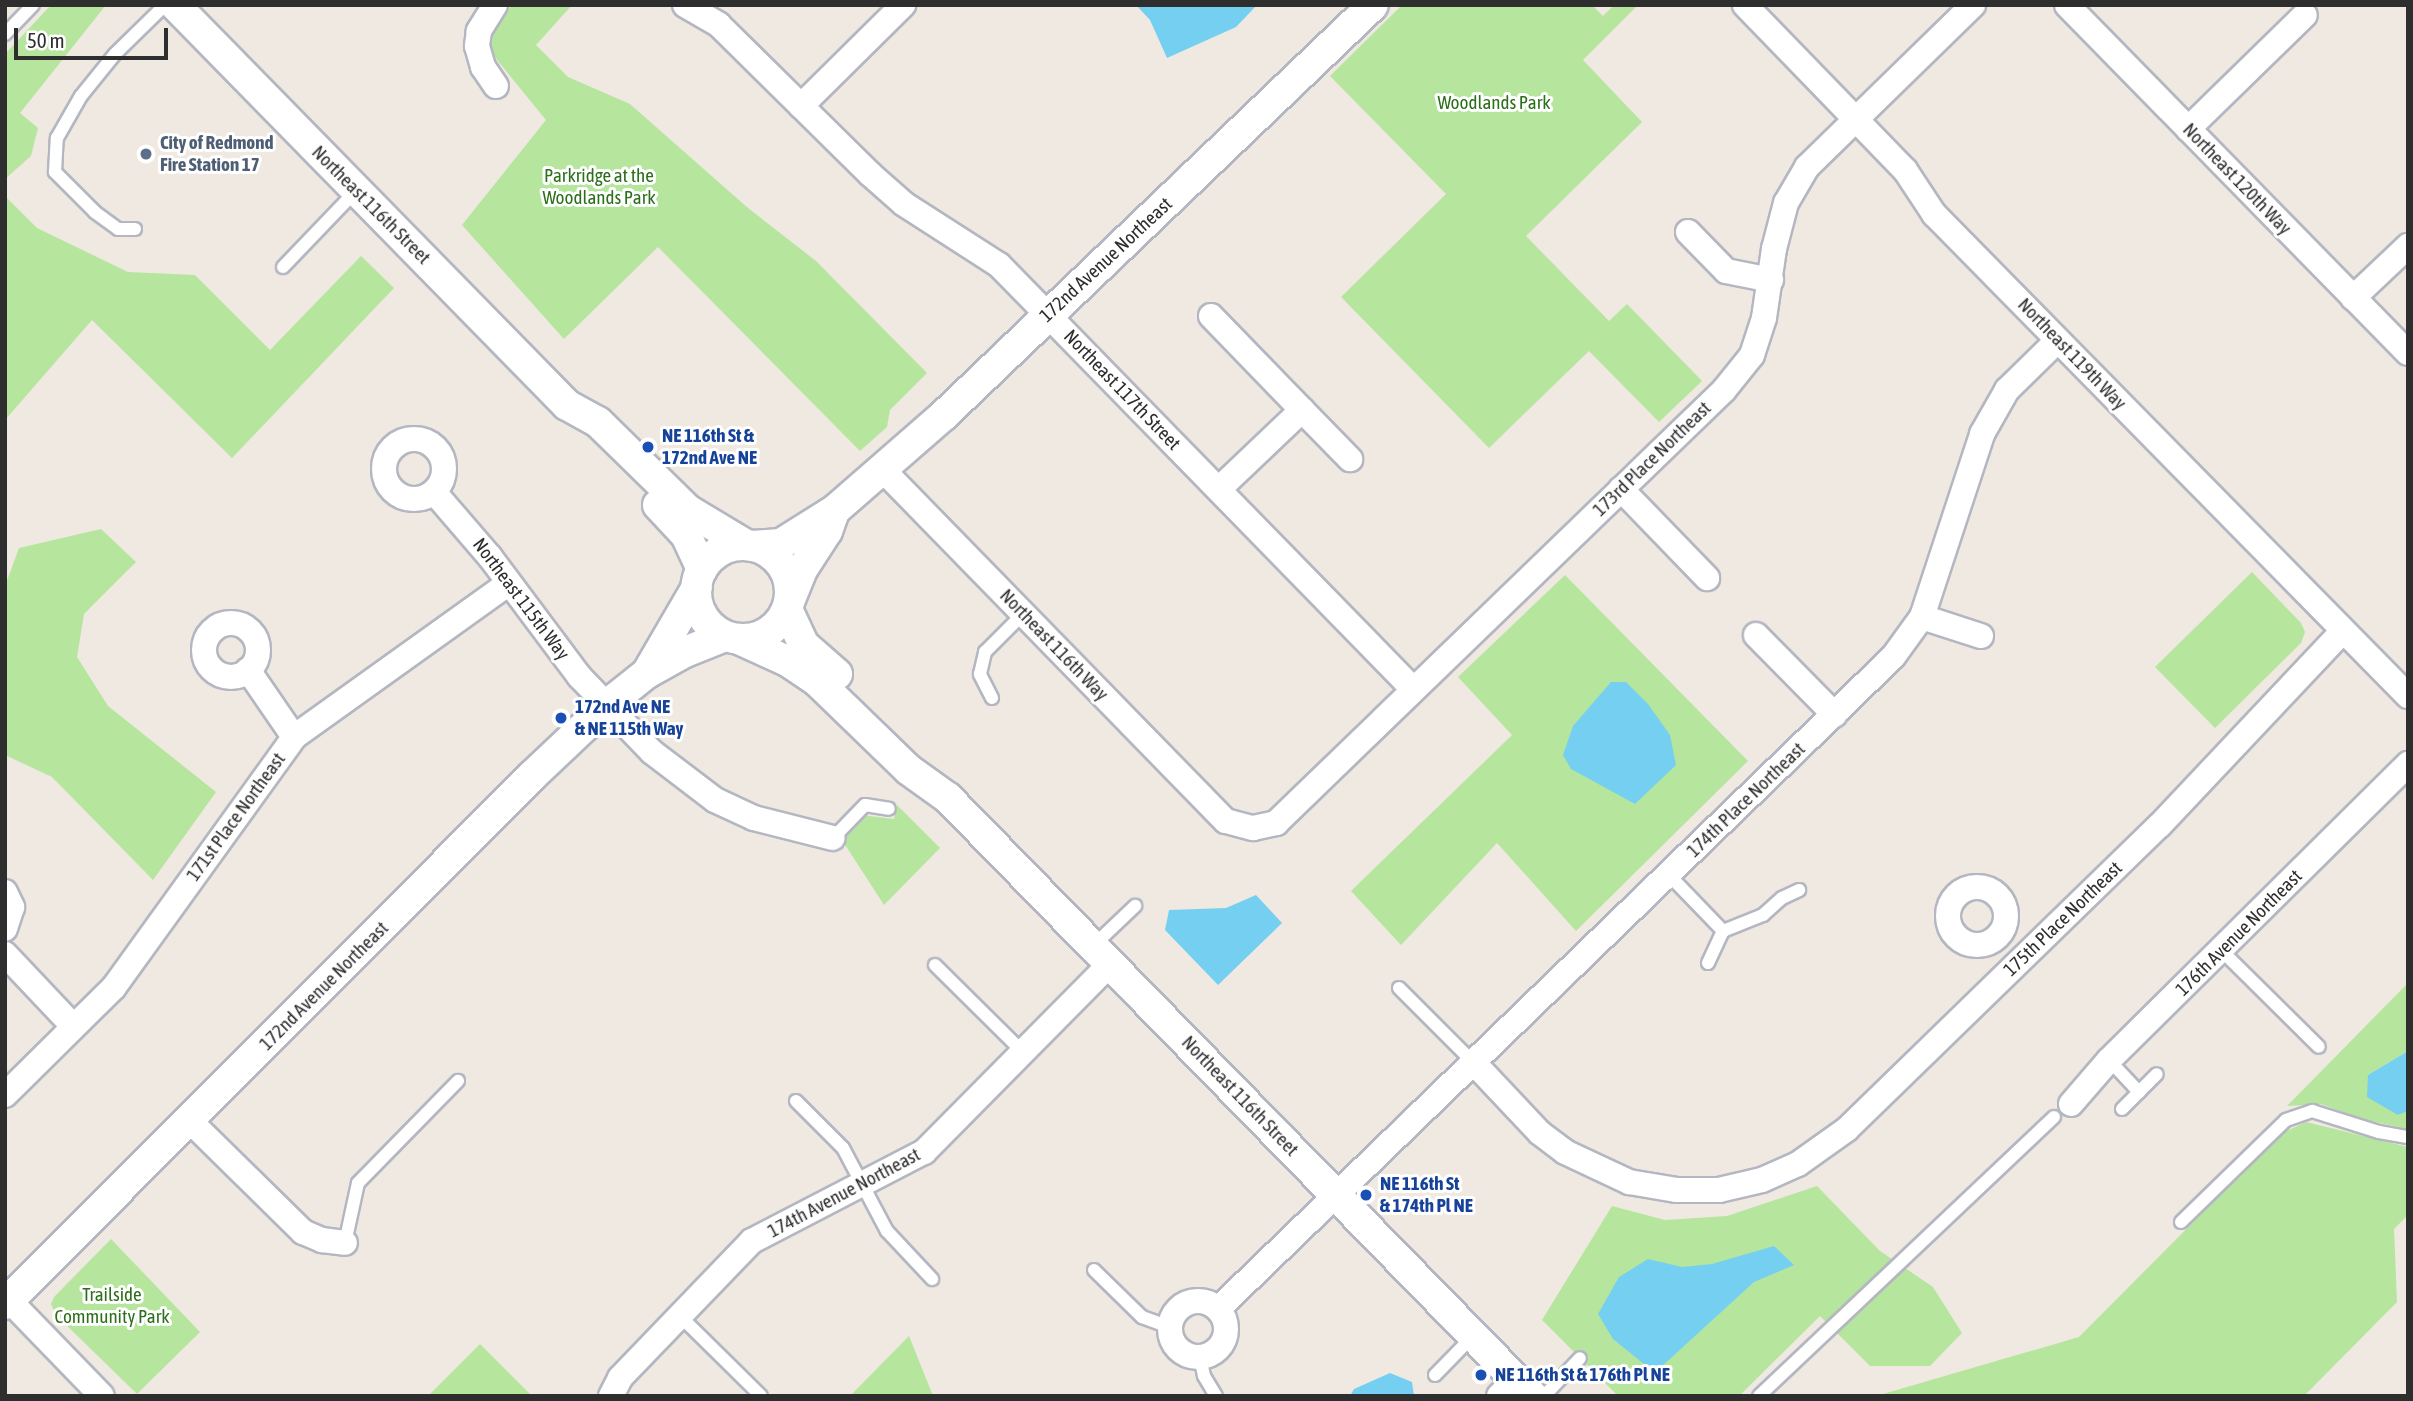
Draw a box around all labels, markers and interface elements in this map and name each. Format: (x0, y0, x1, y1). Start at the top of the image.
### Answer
scale bar (18, 14, 172, 58)
text: 50 m (27, 28, 65, 52)
park label: Woodlands Park (1437, 92, 1551, 114)
street label: Northeast 120th Way (2178, 118, 2296, 240)
place label: City of Redmond Fire Station 17 (160, 132, 273, 176)
street label: Northeast 116th Street (307, 141, 435, 269)
marker: City of Redmond Fire Station 17 (138, 146, 154, 162)
park label: Parkridge at the Woodlands Park (542, 165, 656, 209)
street label: 172nd Avenue Northeast (1035, 193, 1177, 327)
street label: Northeast 119th Way (2013, 293, 2131, 415)
street label: Northeast 117th Street (1059, 325, 1185, 455)
street label: 173rd Place Northeast (1588, 397, 1716, 521)
place label: NE 116th St & 172nd Ave NE (662, 425, 757, 469)
marker: NE 116th St & 172nd Ave NE (640, 439, 656, 455)
street label: Northeast 115th Way (468, 534, 574, 664)
street label: Northeast 116th Way (995, 584, 1113, 706)
place label: 172nd Ave NE & NE 115th Way (575, 696, 683, 740)
marker: 172nd Ave NE & NE 115th Way (553, 710, 569, 726)
street label: 174th Place Northeast (1682, 738, 1810, 862)
street label: 171st Place Northeast (182, 748, 290, 886)
street label: 175th Place Northeast (1999, 857, 2127, 981)
street label: 176th Avenue Northeast (2171, 865, 2307, 1001)
street label: 172nd Avenue Northeast (255, 917, 393, 1055)
street label: Northeast 116th Street (1177, 1031, 1303, 1161)
street label: 174th Avenue Northeast (764, 1143, 924, 1243)
place label: NE 116th St & 174th Pl NE (1380, 1173, 1473, 1217)
marker: NE 116th St & 174th Pl NE (1358, 1187, 1374, 1203)
park label: Trailside Community Park (54, 1284, 170, 1328)
place label: NE 116th St & 176th Pl NE (1495, 1364, 1670, 1386)
marker: NE 116th St & 176th Pl NE (1473, 1367, 1489, 1383)

